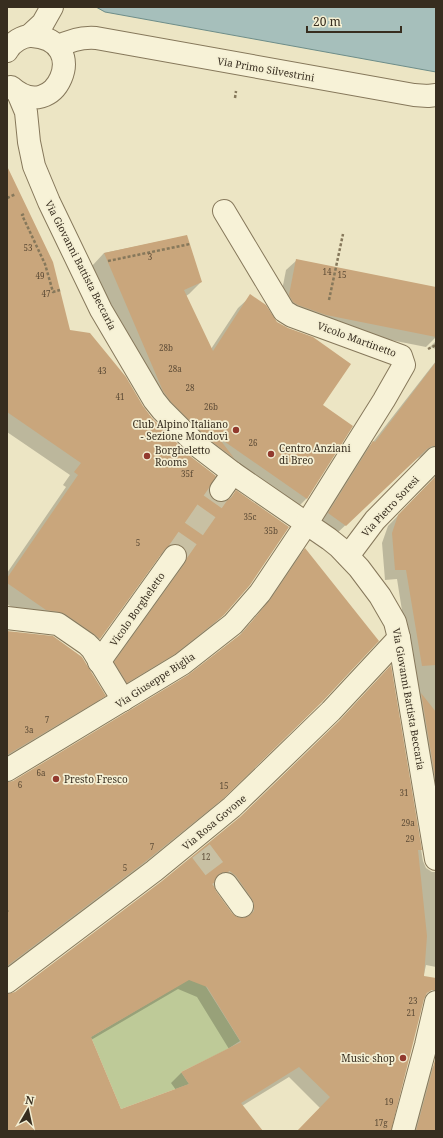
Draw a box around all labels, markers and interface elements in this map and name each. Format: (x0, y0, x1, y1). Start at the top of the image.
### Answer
scale bar (307, 8, 401, 34)
text: 20 m (313, 13, 341, 30)
street label: Via Primo Silvestrini (216, 54, 316, 85)
street label: Via Giovanni Battista Beccaria (42, 198, 120, 333)
house number: 53 (24, 242, 33, 253)
house number: 3 (148, 251, 153, 262)
house number: 14 (323, 266, 332, 277)
house number: 15 (338, 269, 346, 280)
house number: 49 (36, 270, 44, 281)
house number: 47 (42, 288, 51, 299)
street label: Vicolo Martinetto (316, 318, 399, 360)
house number: 28b (159, 342, 173, 353)
house number: 28a (168, 363, 182, 374)
house number: 43 (98, 365, 107, 376)
house number: 28 (186, 382, 195, 393)
house number: 41 (116, 391, 124, 402)
house number: 26b (204, 401, 218, 412)
place label: Club Alpino Italiano - Sezione Mondovì (132, 417, 229, 443)
marker: Club Alpino Italiano - Sezione Mondovì (231, 425, 241, 435)
house number: 26 (249, 437, 258, 448)
place label: Centro Anziani di Breo (279, 441, 351, 467)
place label: Borgheletto Rooms (155, 443, 211, 469)
marker: Centro Anziani di Breo (266, 449, 276, 459)
marker: Borgheletto Rooms (142, 451, 152, 461)
house number: 35f (181, 468, 194, 479)
street label: Via Pietro Soresi (358, 472, 422, 539)
house number: 35c (244, 511, 256, 522)
house number: 35b (264, 525, 278, 536)
house number: 5 (136, 537, 140, 548)
street label: Vicolo Borgheletto (106, 569, 168, 649)
street label: Via Giovanni Battista Beccaria (390, 627, 428, 771)
street label: Via Giuseppe Biglia (113, 649, 198, 711)
house number: 7 (45, 714, 50, 725)
house number: 3a (25, 724, 34, 735)
house number: 6a (37, 767, 46, 778)
place label: Presto Fresco (64, 772, 128, 786)
marker: Presto Fresco (51, 774, 61, 784)
house number: 6 (18, 779, 23, 790)
house number: 15 (220, 780, 228, 791)
house number: 31 (400, 787, 408, 798)
street label: Via Rosa Govone (179, 791, 249, 853)
house number: 29a (401, 817, 415, 828)
house number: 29 (406, 833, 414, 844)
house number: 7 (150, 841, 155, 852)
house number: 12 (202, 851, 210, 862)
house number: 5 (123, 862, 127, 873)
house number: 23 (409, 995, 418, 1006)
house number: 21 (407, 1007, 415, 1018)
place label: Music shop (341, 1051, 395, 1065)
marker: Music shop (398, 1053, 408, 1063)
north arrow (8, 1090, 48, 1130)
text: N (24, 1092, 35, 1108)
house number: 19 (385, 1096, 393, 1107)
house number: 17g (374, 1117, 388, 1128)

